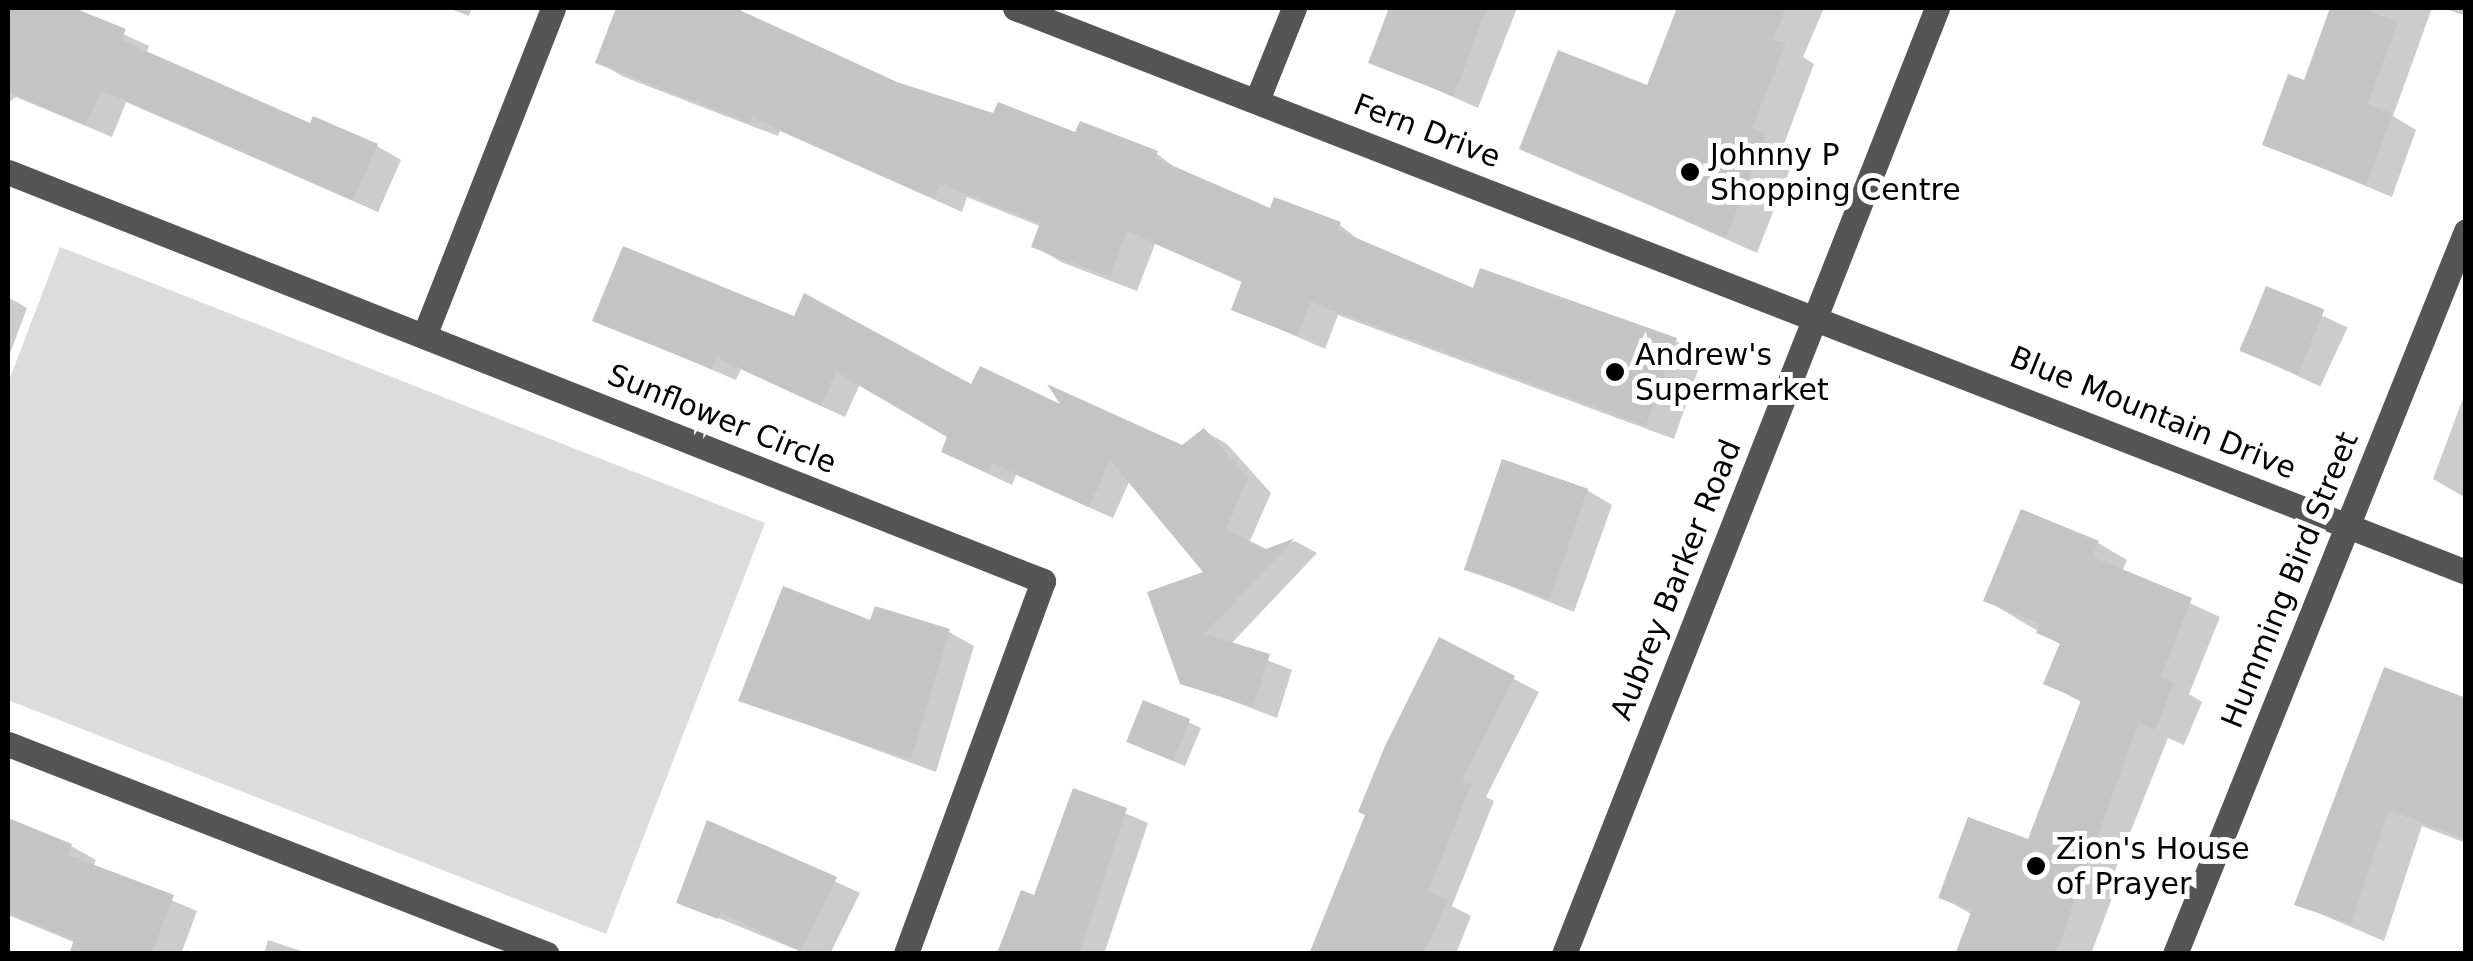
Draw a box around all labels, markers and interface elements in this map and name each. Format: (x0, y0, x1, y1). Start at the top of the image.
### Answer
street label: Fern Drive (1348, 87, 1506, 175)
place label: Johnny P Shopping Centre (1710, 137, 1961, 208)
marker: Johnny P Shopping Centre (1679, 161, 1701, 183)
place label: Andrew's Supermarket (1635, 337, 1829, 408)
street label: Blue Mountain Drive (2005, 339, 2301, 487)
street label: Sunflower Circle (602, 357, 842, 481)
marker: Andrew's Supermarket (1604, 361, 1626, 383)
street label: Humming Bird Street (2214, 427, 2366, 733)
street label: Aubrey Barker Road (1603, 435, 1749, 725)
place label: Zion's House of Prayer (2056, 831, 2250, 902)
marker: Zion's House of Prayer (2025, 855, 2047, 877)

